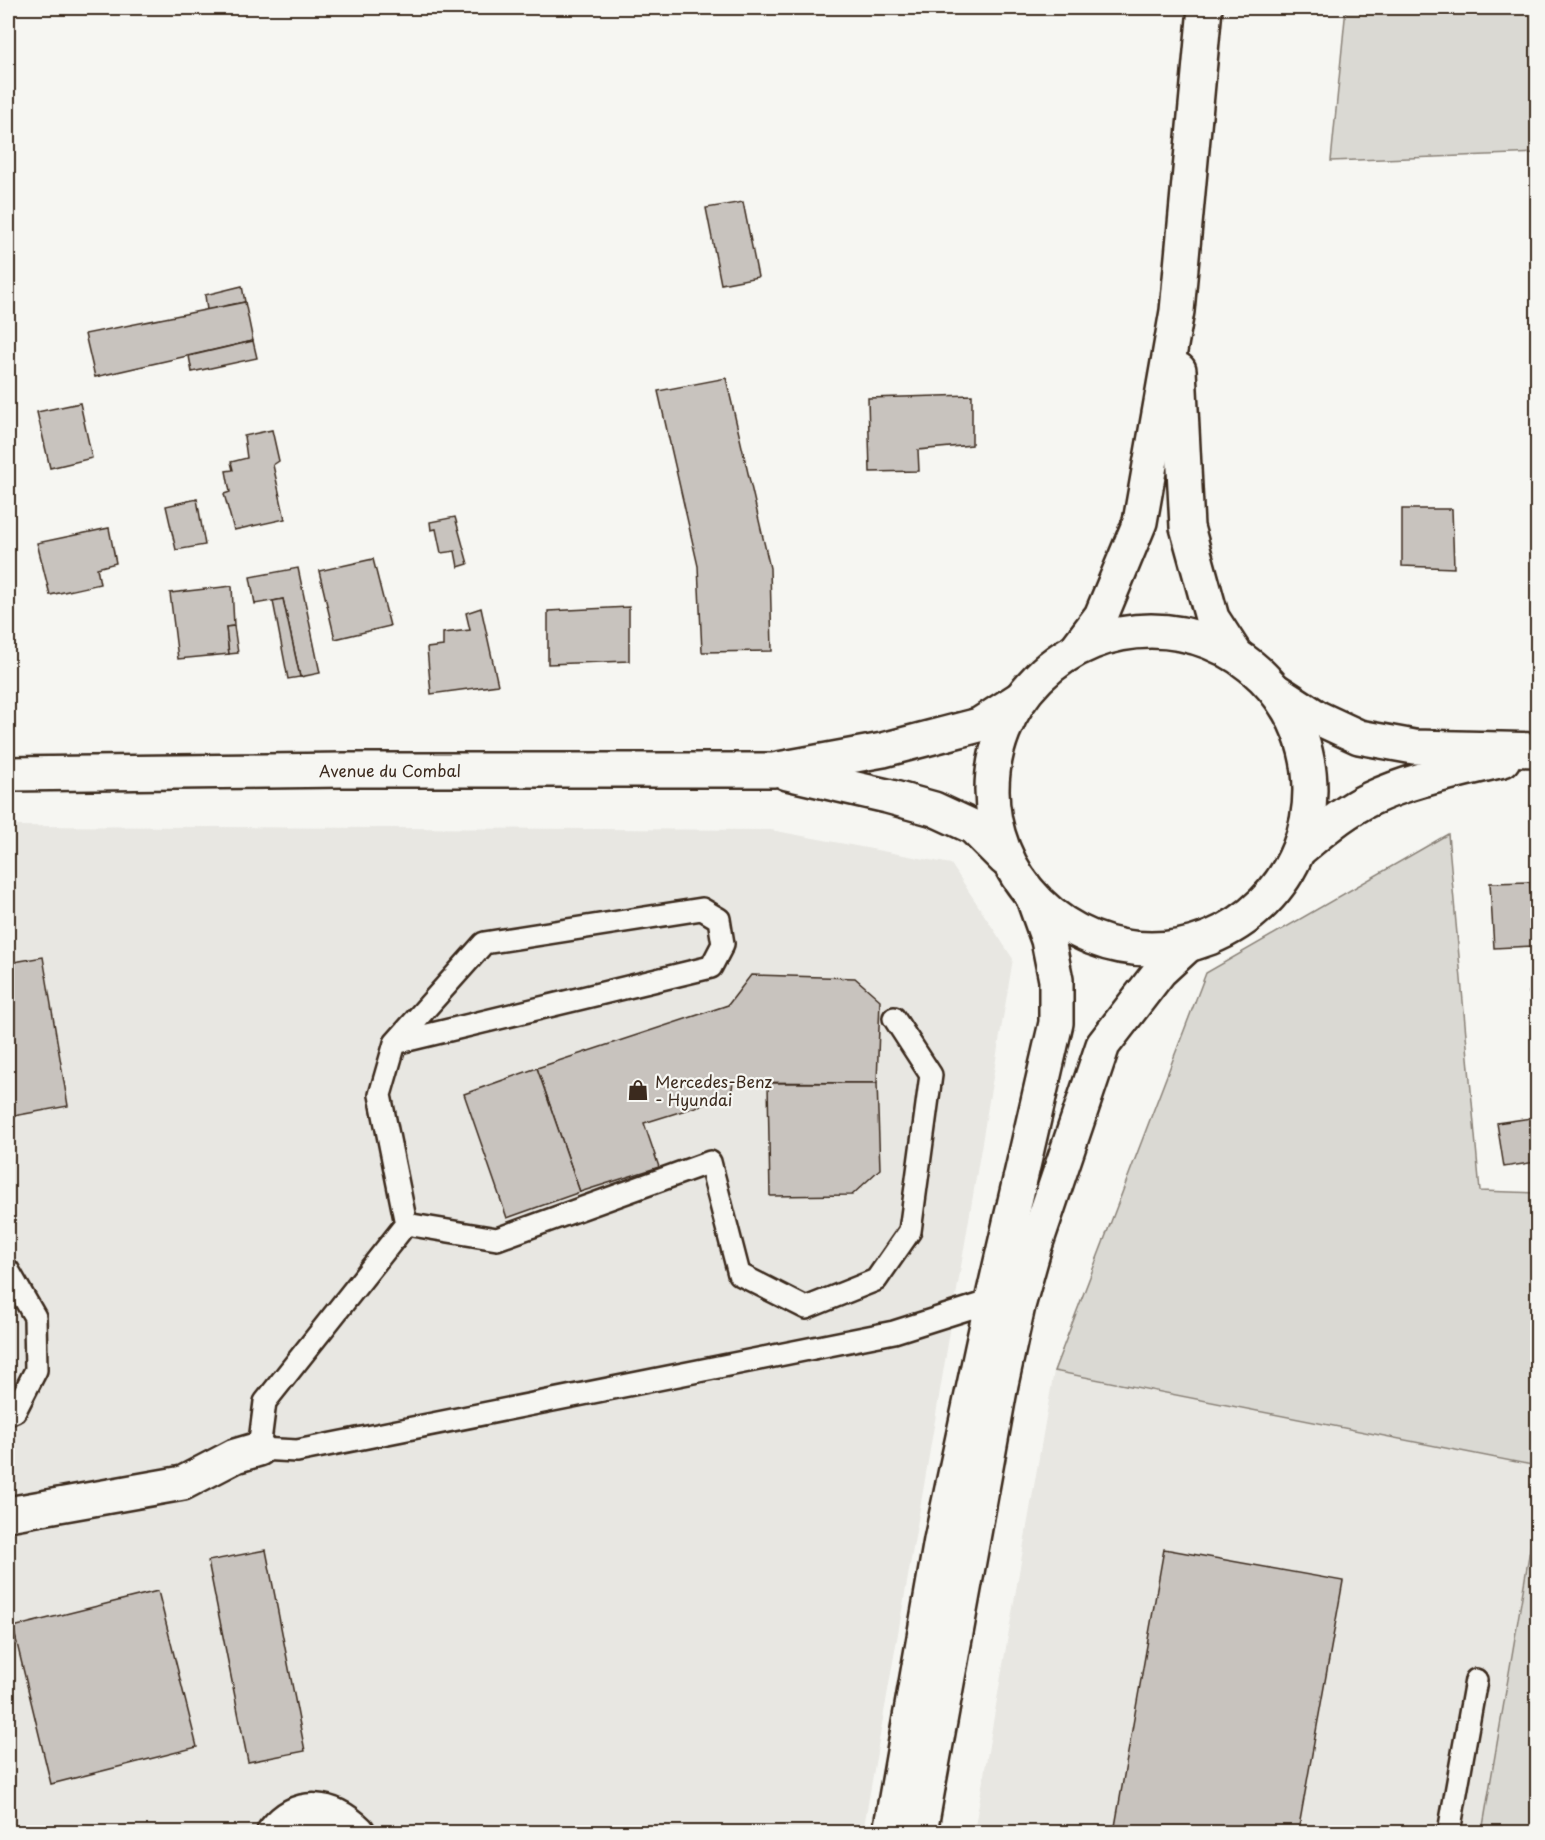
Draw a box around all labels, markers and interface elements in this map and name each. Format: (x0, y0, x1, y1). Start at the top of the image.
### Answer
street label: Avenue du Combal (319, 758, 461, 782)
place label: Mercedes-Benz - Hyundai (655, 1069, 773, 1111)
shop icon: Mercedes-Benz - Hyundai (626, 1078, 650, 1102)

